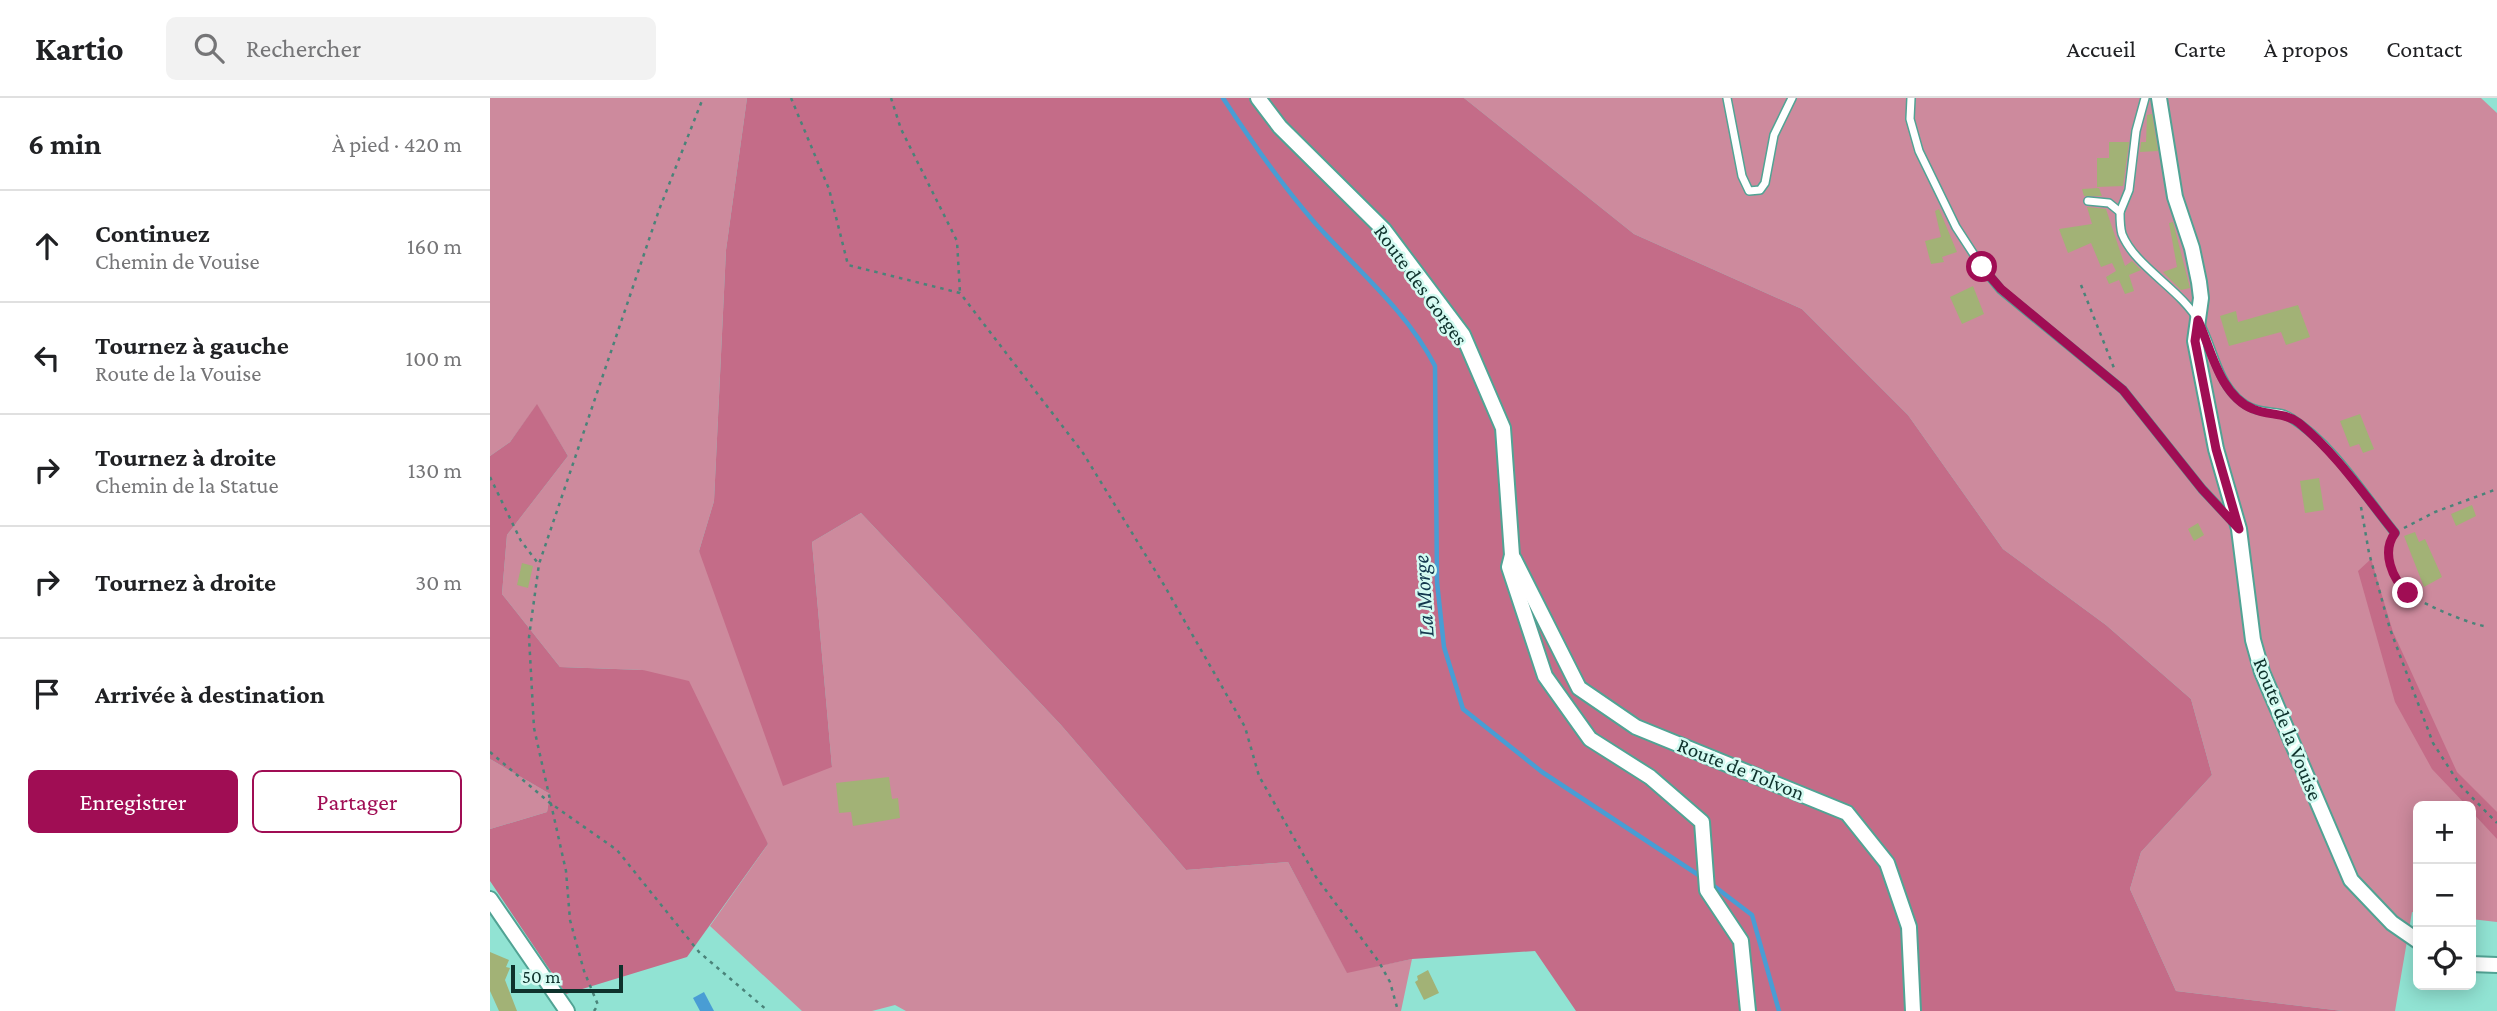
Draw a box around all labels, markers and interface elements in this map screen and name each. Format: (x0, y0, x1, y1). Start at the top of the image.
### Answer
search box (166, 17, 656, 80)
icon: search (190, 29, 228, 67)
text: Kartio (35, 30, 124, 67)
text: Rechercher (246, 34, 361, 63)
text: Accueil (2066, 35, 2136, 62)
text: Carte (2174, 35, 2226, 62)
text: À propos (2264, 35, 2348, 62)
text: Contact (2386, 35, 2462, 62)
text: 6 min (28, 127, 101, 160)
text: À pied · 420 m (332, 131, 462, 157)
text: Continuez (95, 219, 210, 248)
street label: Route des Gorges (1369, 220, 1473, 350)
icon: ahead (28, 227, 66, 265)
text: 160 m (407, 233, 462, 259)
text: Chemin de Vouise (95, 248, 260, 274)
route start (1966, 251, 1997, 282)
text: Tournez à gauche (95, 331, 289, 360)
icon: left (28, 339, 66, 377)
text: 100 m (406, 345, 462, 371)
text: Route de la Vouise (95, 360, 261, 386)
text: Tournez à droite (95, 443, 276, 472)
icon: right (28, 451, 66, 489)
text: 130 m (408, 457, 462, 483)
text: Chemin de la Statue (95, 472, 279, 498)
water label: La Morge (1407, 554, 1439, 638)
icon: right (28, 563, 66, 601)
text: Tournez à droite (95, 568, 276, 597)
text: 30 m (415, 569, 462, 595)
route end (2392, 577, 2423, 608)
street label: Route de la Vouise (2248, 654, 2328, 804)
icon: arrive (28, 675, 66, 713)
text: Arrivée à destination (95, 680, 325, 709)
street label: Route de Tolvon (1674, 733, 1808, 805)
button: Enregistrer (28, 770, 238, 833)
button: Partager (252, 770, 462, 833)
map controls (2413, 801, 2476, 990)
button: + (2413, 801, 2476, 864)
button: − (2413, 864, 2476, 927)
button: locate (2413, 927, 2476, 990)
scale bar (511, 962, 623, 994)
text: 50 m (522, 966, 561, 987)

